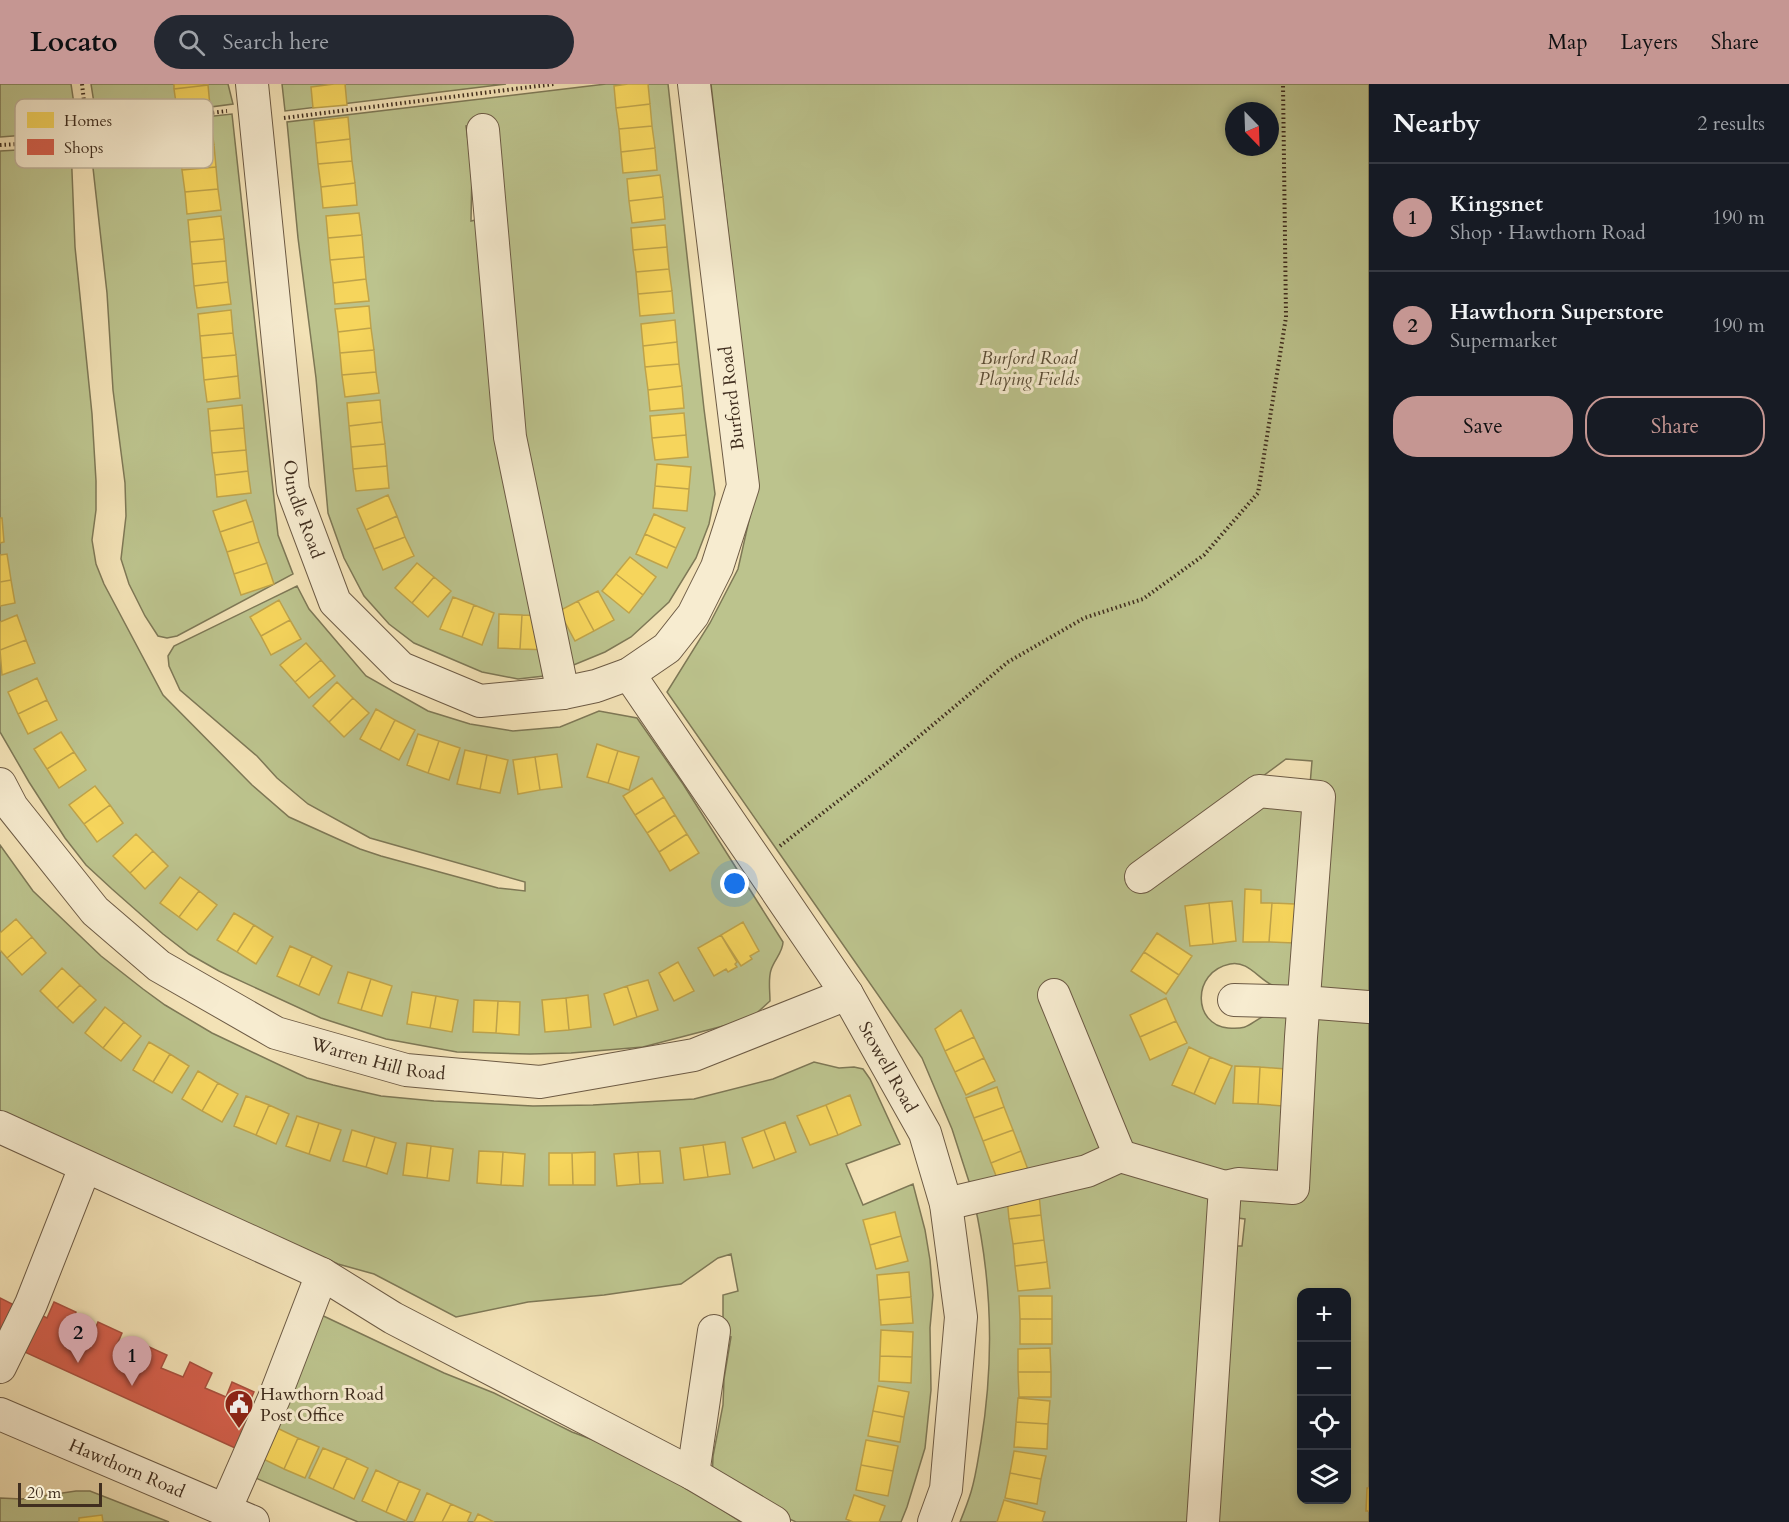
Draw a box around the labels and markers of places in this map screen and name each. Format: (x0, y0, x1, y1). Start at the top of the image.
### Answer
pin: 2 (58, 1314, 98, 1363)
pin: 1 (112, 1336, 152, 1386)
place label: Hawthorn Road Post Office (260, 1382, 384, 1428)
public building icon: Hawthorn Road Post Office (223, 1388, 255, 1430)

